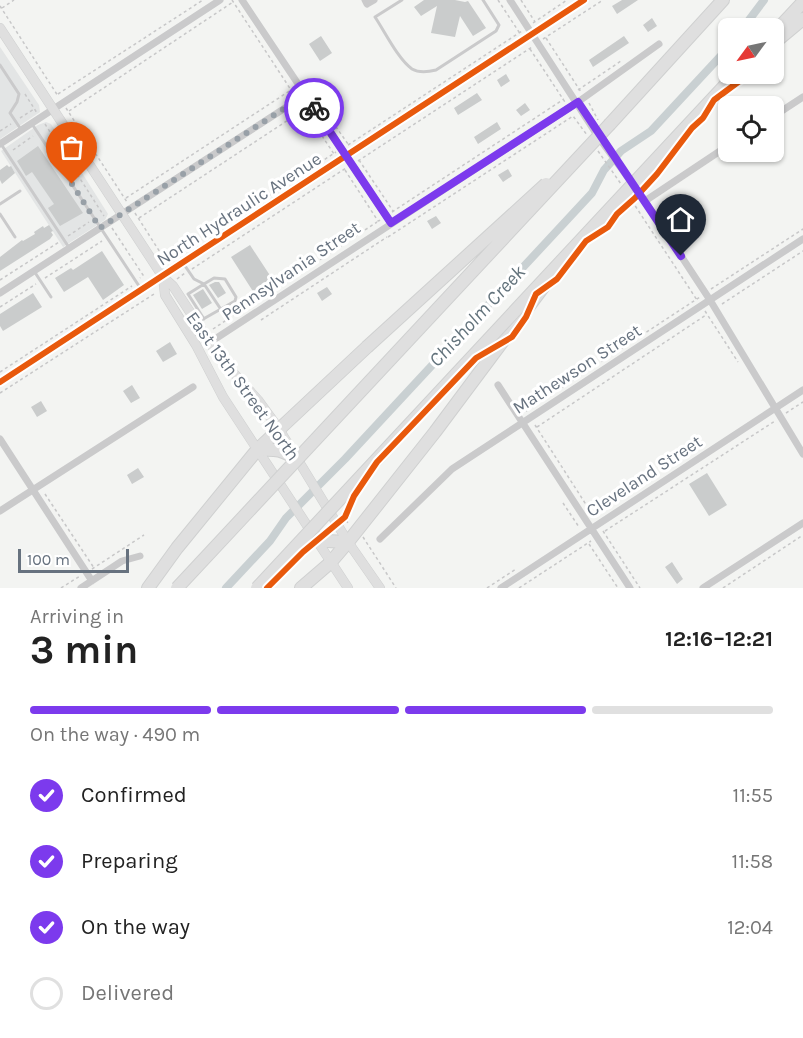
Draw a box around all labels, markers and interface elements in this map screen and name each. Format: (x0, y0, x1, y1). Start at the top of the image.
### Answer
north arrow (718, 18, 784, 84)
map controls (718, 18, 784, 162)
courier (284, 78, 344, 138)
icon: bike (298, 92, 331, 125)
button: locate (718, 96, 784, 162)
pin (46, 122, 97, 184)
icon: bag (55, 131, 88, 164)
street label: North Hydraulic Avenue (152, 147, 326, 271)
pin (655, 194, 706, 256)
icon: home (664, 203, 697, 236)
street label: Pennsylvania Street (218, 216, 365, 325)
water label: Chisholm Creek (424, 260, 530, 371)
street label: East 13th Street North (181, 307, 305, 465)
street label: Mathewson Street (509, 319, 646, 419)
street label: Cleveland Street (582, 430, 706, 522)
scale bar (18, 546, 129, 574)
text: 100 m (27, 550, 70, 569)
text: Arriving in (30, 605, 124, 628)
text: 12:16–12:21 (665, 626, 773, 652)
text: 3 min (30, 627, 138, 673)
text: On the way · 490 m (30, 723, 200, 746)
icon: check (30, 779, 63, 812)
text: Confirmed (81, 782, 187, 808)
text: 11:55 (733, 784, 773, 807)
icon: check (30, 845, 63, 878)
text: Preparing (81, 848, 178, 874)
text: 11:58 (732, 850, 773, 873)
icon: check (30, 911, 63, 944)
text: On the way (81, 914, 190, 940)
text: 12:04 (727, 916, 773, 939)
text: Delivered (81, 980, 174, 1006)

